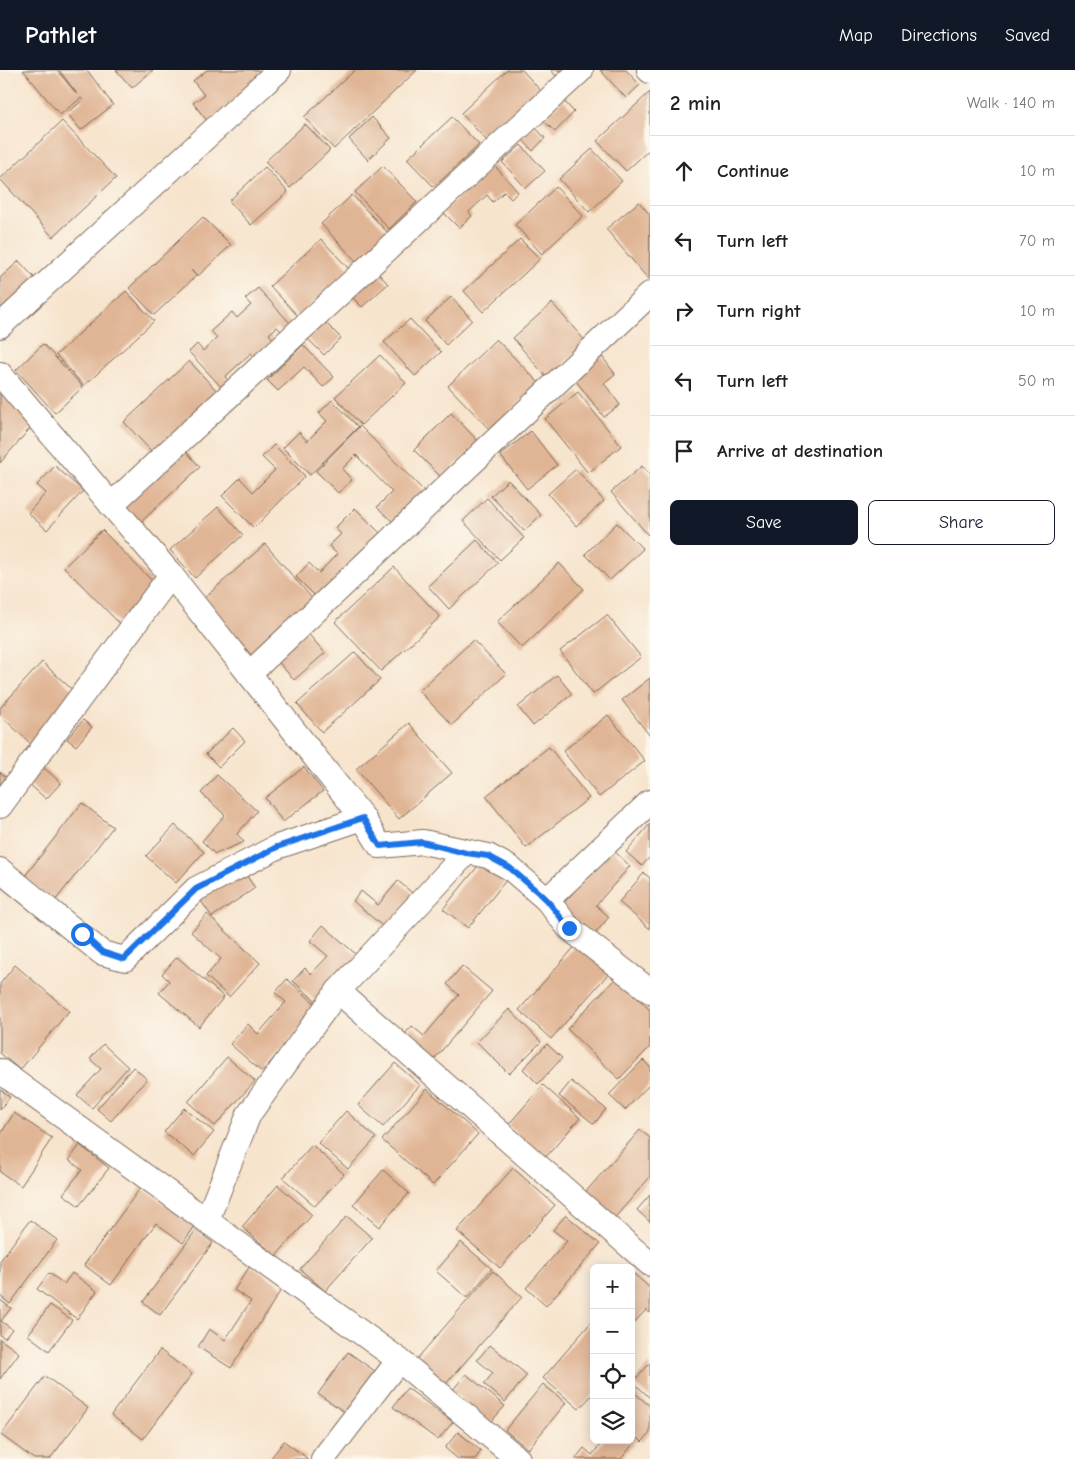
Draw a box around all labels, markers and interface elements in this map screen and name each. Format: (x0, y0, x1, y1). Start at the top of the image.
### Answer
text: Pathlet (25, 21, 96, 49)
text: Map (839, 25, 873, 46)
text: Directions (901, 25, 977, 46)
text: Saved (1005, 25, 1050, 46)
text: 2 min (670, 91, 721, 115)
text: Walk · 140 m (967, 94, 1055, 112)
icon: ahead (670, 157, 698, 185)
text: Continue (717, 160, 789, 182)
text: 10 m (1020, 162, 1055, 180)
icon: left (670, 227, 698, 255)
text: Turn left (717, 230, 788, 252)
text: 70 m (1019, 232, 1055, 250)
icon: right (670, 297, 698, 325)
text: Turn right (717, 300, 801, 322)
text: 10 m (1020, 302, 1055, 320)
icon: left (670, 367, 698, 395)
text: Turn left (717, 370, 788, 392)
text: 50 m (1018, 372, 1055, 390)
icon: arrive (670, 437, 698, 465)
text: Arrive at destination (717, 440, 883, 462)
button: Save (670, 500, 858, 545)
button: Share (868, 500, 1055, 545)
route end (558, 917, 581, 940)
route start (71, 923, 94, 946)
map controls (590, 1264, 635, 1444)
button: + (590, 1264, 635, 1309)
button: − (590, 1309, 635, 1354)
button: locate (590, 1354, 635, 1399)
button: layers (590, 1399, 635, 1444)

